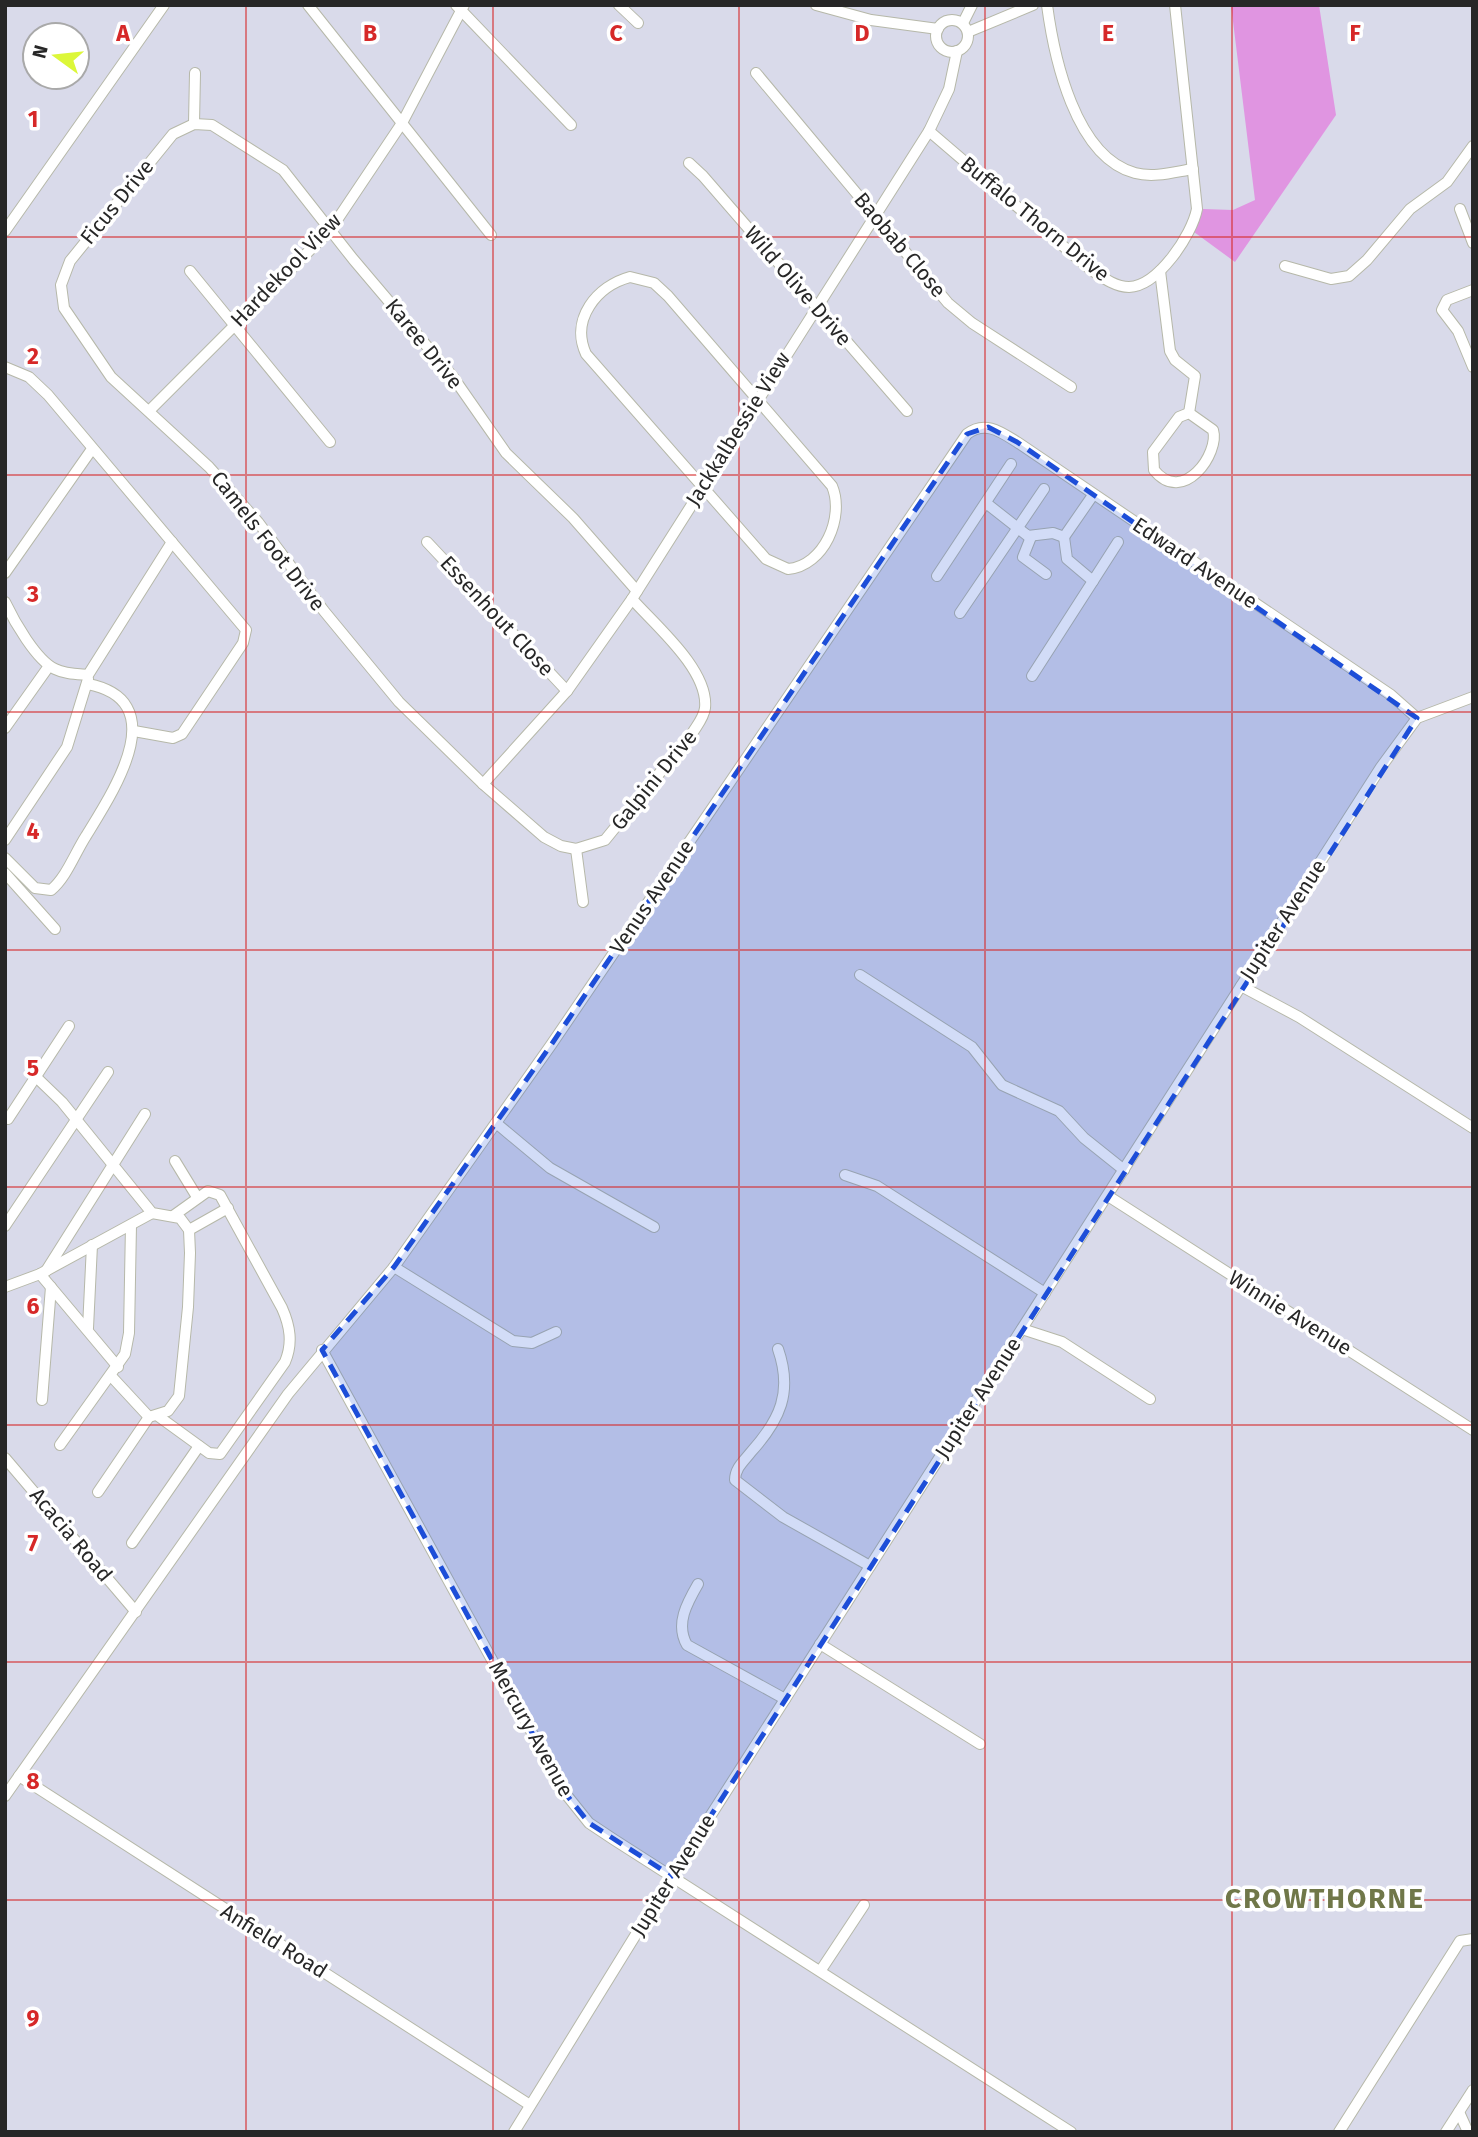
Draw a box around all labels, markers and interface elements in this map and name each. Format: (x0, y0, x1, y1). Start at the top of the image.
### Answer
text: A (115, 19, 130, 47)
text: B (363, 19, 377, 47)
text: C (609, 19, 623, 47)
text: D (855, 19, 870, 47)
text: E (1102, 19, 1114, 47)
text: F (1349, 19, 1361, 47)
north arrow (21, 21, 91, 91)
text: N (27, 43, 53, 61)
text: 1 (28, 105, 38, 133)
street label: Buffalo Thorn Drive (955, 151, 1115, 287)
street label: Ficus Drive (75, 154, 159, 250)
street label: Baobab Close (848, 187, 952, 303)
street label: Hardekool View (225, 208, 347, 332)
street label: Wild Olive Drive (739, 221, 857, 351)
street label: Karee Drive (380, 294, 468, 394)
text: 2 (27, 342, 39, 370)
street label: Jackkalbessie View (680, 347, 796, 511)
street label: Camels Foot Drive (205, 466, 331, 616)
street label: Edward Avenue (1128, 512, 1262, 614)
street label: Essenhout Close (435, 550, 559, 682)
text: 3 (26, 580, 39, 608)
street label: Galpini Drive (605, 724, 703, 836)
text: 4 (27, 817, 40, 845)
street label: Venus Avenue (604, 835, 700, 959)
street label: Jupiter Avenue (1234, 855, 1332, 985)
text: 5 (27, 1054, 39, 1082)
street label: Winnie Avenue (1224, 1265, 1356, 1361)
text: 6 (27, 1292, 40, 1320)
street label: Jupiter Avenue (929, 1333, 1027, 1463)
street label: Acacia Road (24, 1483, 118, 1587)
text: 7 (28, 1529, 39, 1557)
street label: Mercury Avenue (483, 1657, 579, 1801)
text: 8 (26, 1767, 40, 1795)
street label: Jupiter Avenue (625, 1809, 721, 1941)
district label: CROWTHORNE (1225, 1882, 1425, 1915)
street label: Anfield Road (216, 1898, 332, 1984)
text: 9 (27, 2004, 40, 2032)

